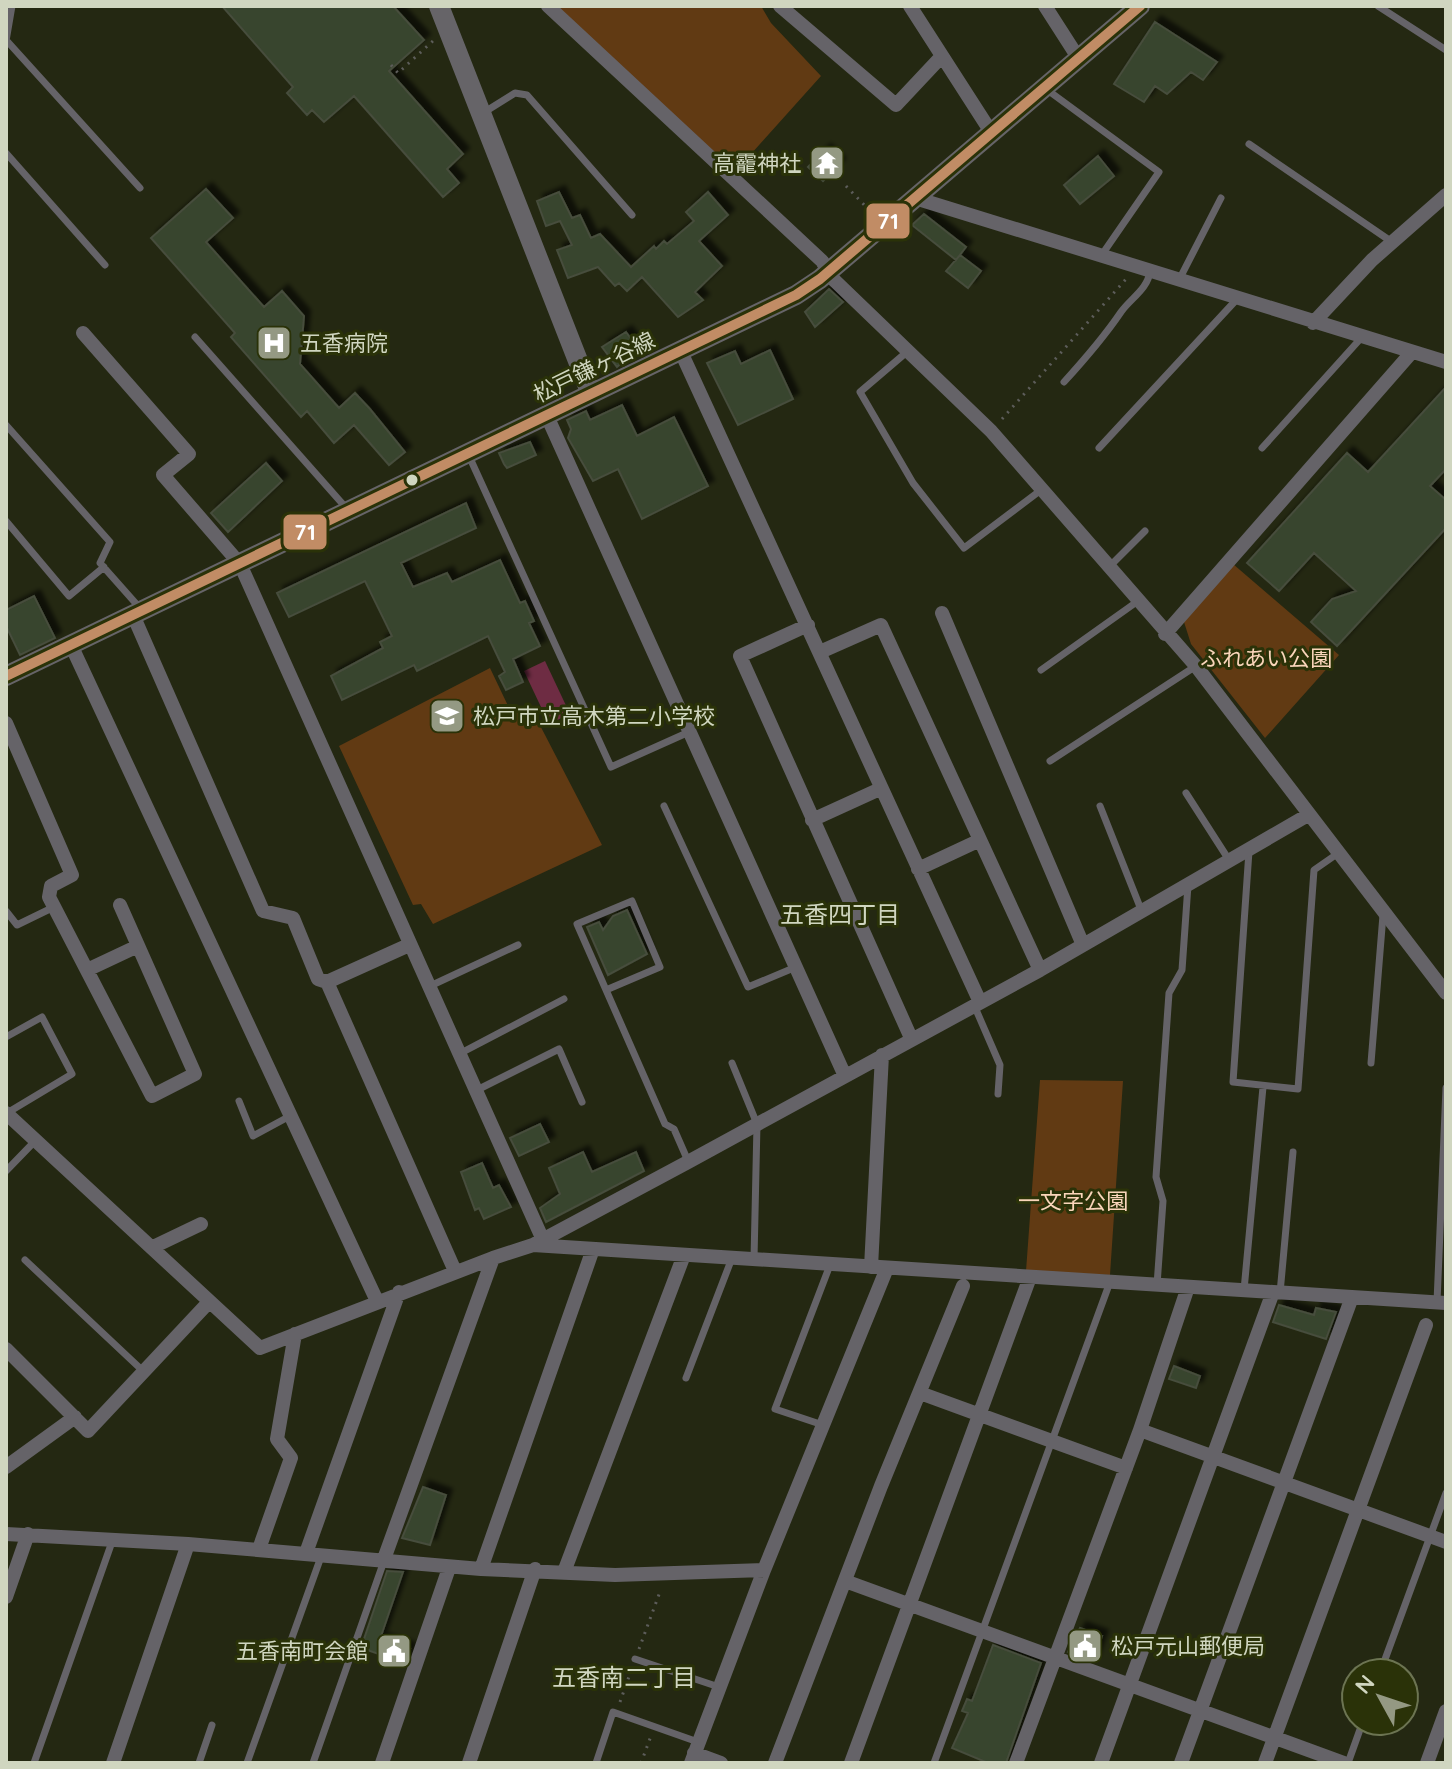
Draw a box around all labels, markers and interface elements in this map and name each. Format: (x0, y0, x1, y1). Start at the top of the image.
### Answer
temple icon: 高靇神社 (808, 144, 846, 182)
place label: 高靇神社 (713, 149, 801, 177)
line badge: 71 (865, 202, 911, 240)
text: 71 (877, 207, 899, 235)
hospital icon: 五香病院 (255, 324, 293, 362)
street label: 松戸鎌ヶ谷線 (529, 325, 659, 409)
place label: 五香病院 (300, 329, 388, 357)
unlabelled marker (404, 472, 420, 488)
line badge: 71 (282, 513, 328, 551)
text: 71 (294, 518, 316, 546)
park label: ふれあい公園 (1200, 644, 1332, 672)
school or university icon: 松戸市立高木第二小学校 (428, 697, 466, 735)
place label: 松戸市立高木第二小学校 (473, 702, 715, 730)
district label: 五香四丁目 (780, 899, 900, 929)
park label: 一文字公園 (1018, 1187, 1128, 1215)
public building icon: 松戸元山郵便局 (1066, 1627, 1104, 1665)
public building icon: 五香南町会館 (375, 1632, 413, 1670)
place label: 松戸元山郵便局 (1111, 1632, 1265, 1660)
place label: 五香南町会館 (236, 1637, 368, 1665)
north arrow (1340, 1657, 1420, 1737)
district label: 五香南二丁目 (552, 1662, 696, 1692)
text: N (1349, 1669, 1381, 1699)

